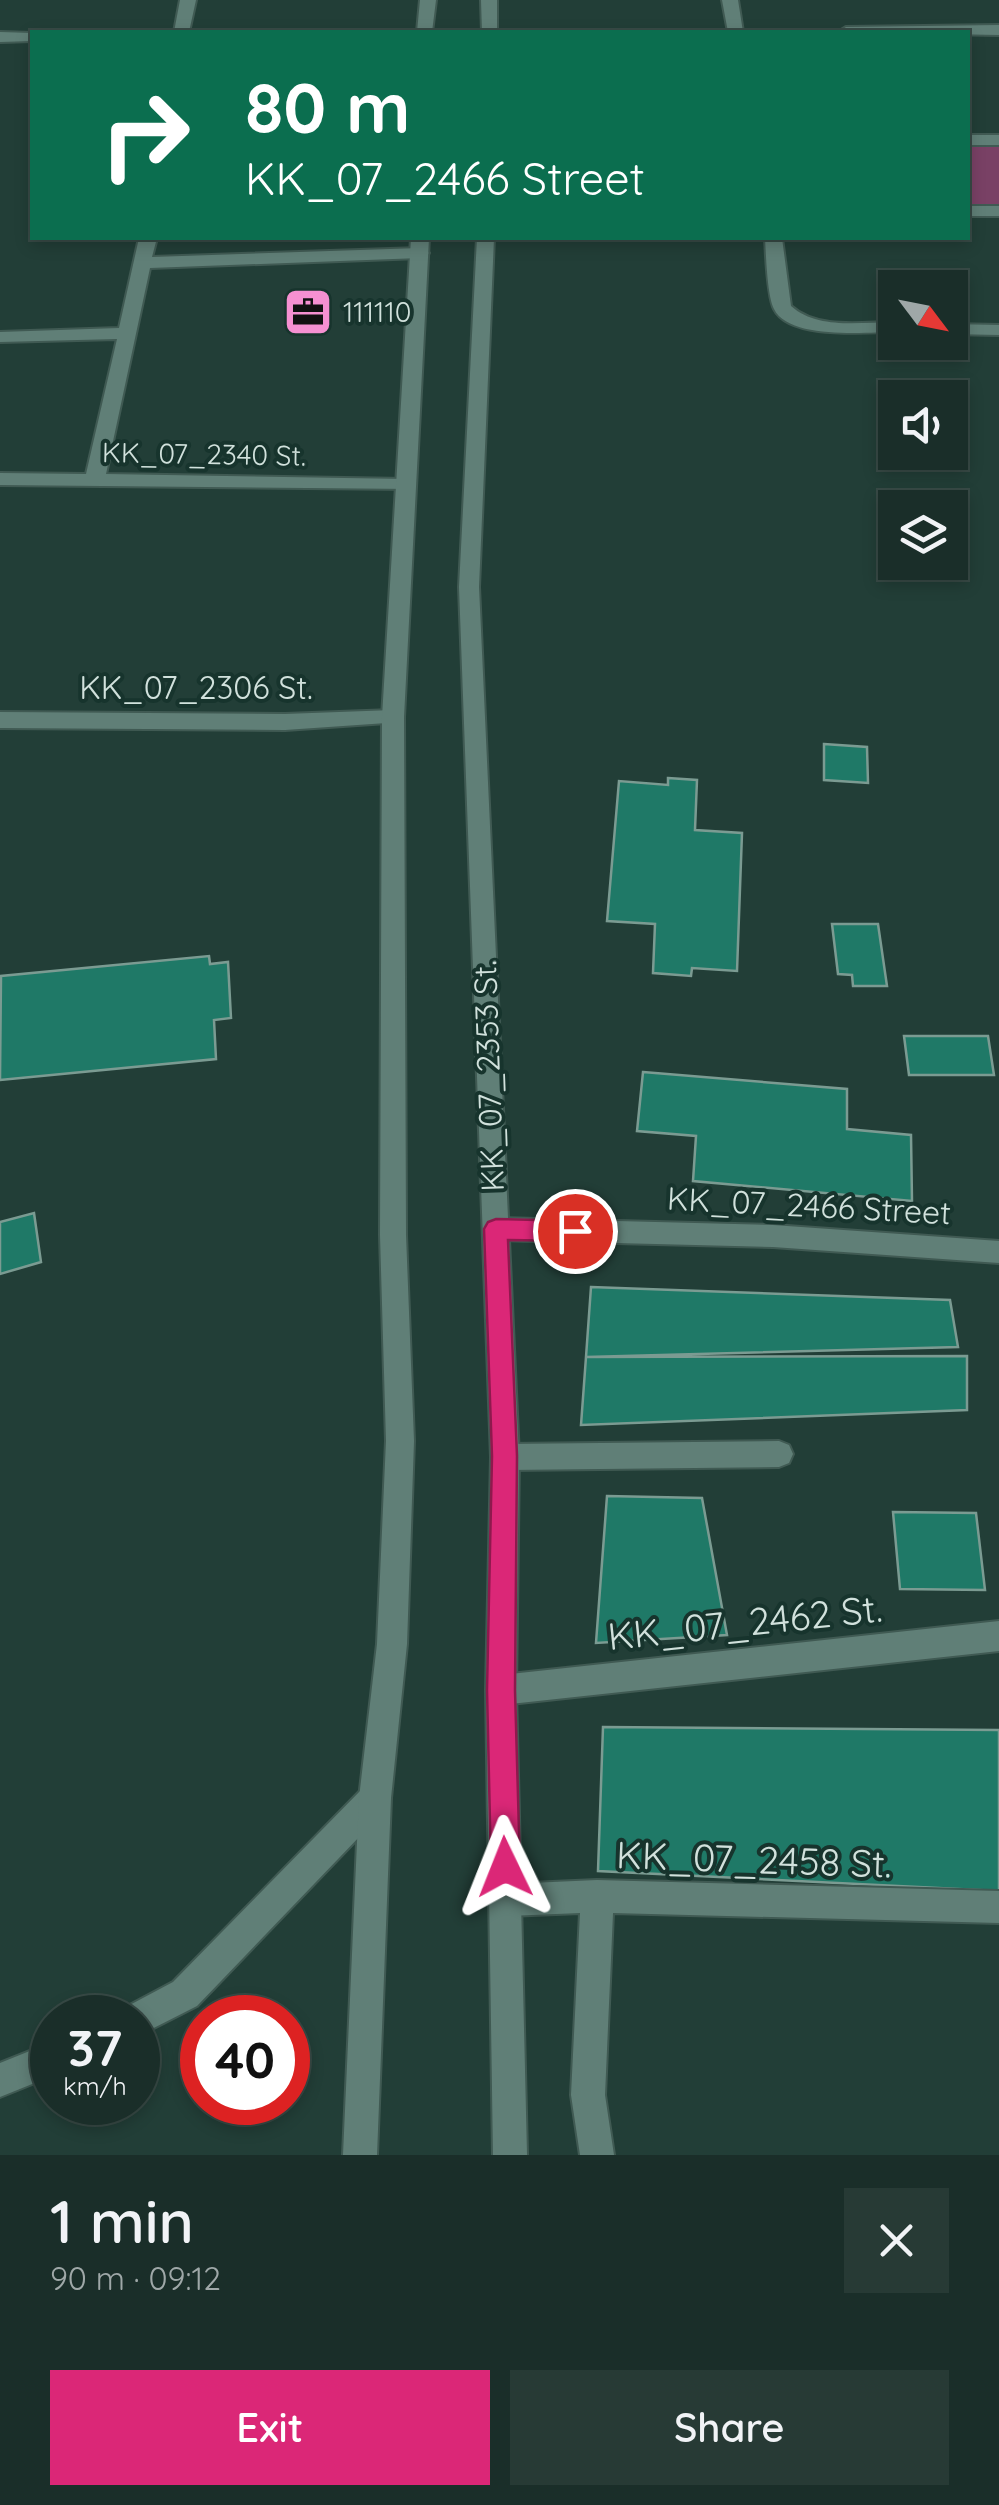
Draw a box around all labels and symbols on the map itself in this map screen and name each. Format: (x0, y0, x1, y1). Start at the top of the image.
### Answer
north arrow (878, 270, 968, 360)
office icon: 111110 (282, 286, 334, 338)
place label: 111110 (343, 294, 411, 329)
street label: KK_07_2340 St. (102, 434, 306, 473)
street label: KK_07_2306 St. (79, 667, 313, 707)
street label: KK_07_2353 St. (464, 960, 512, 1192)
street label: KK_07_2466 Street (666, 1178, 952, 1232)
pin (533, 1189, 618, 1274)
street label: KK_07_2462 St. (605, 1584, 884, 1660)
position arrow (453, 1815, 557, 1919)
street label: KK_07_2458 St. (616, 1830, 893, 1888)
speed limit sign: 40 (180, 1995, 310, 2125)

